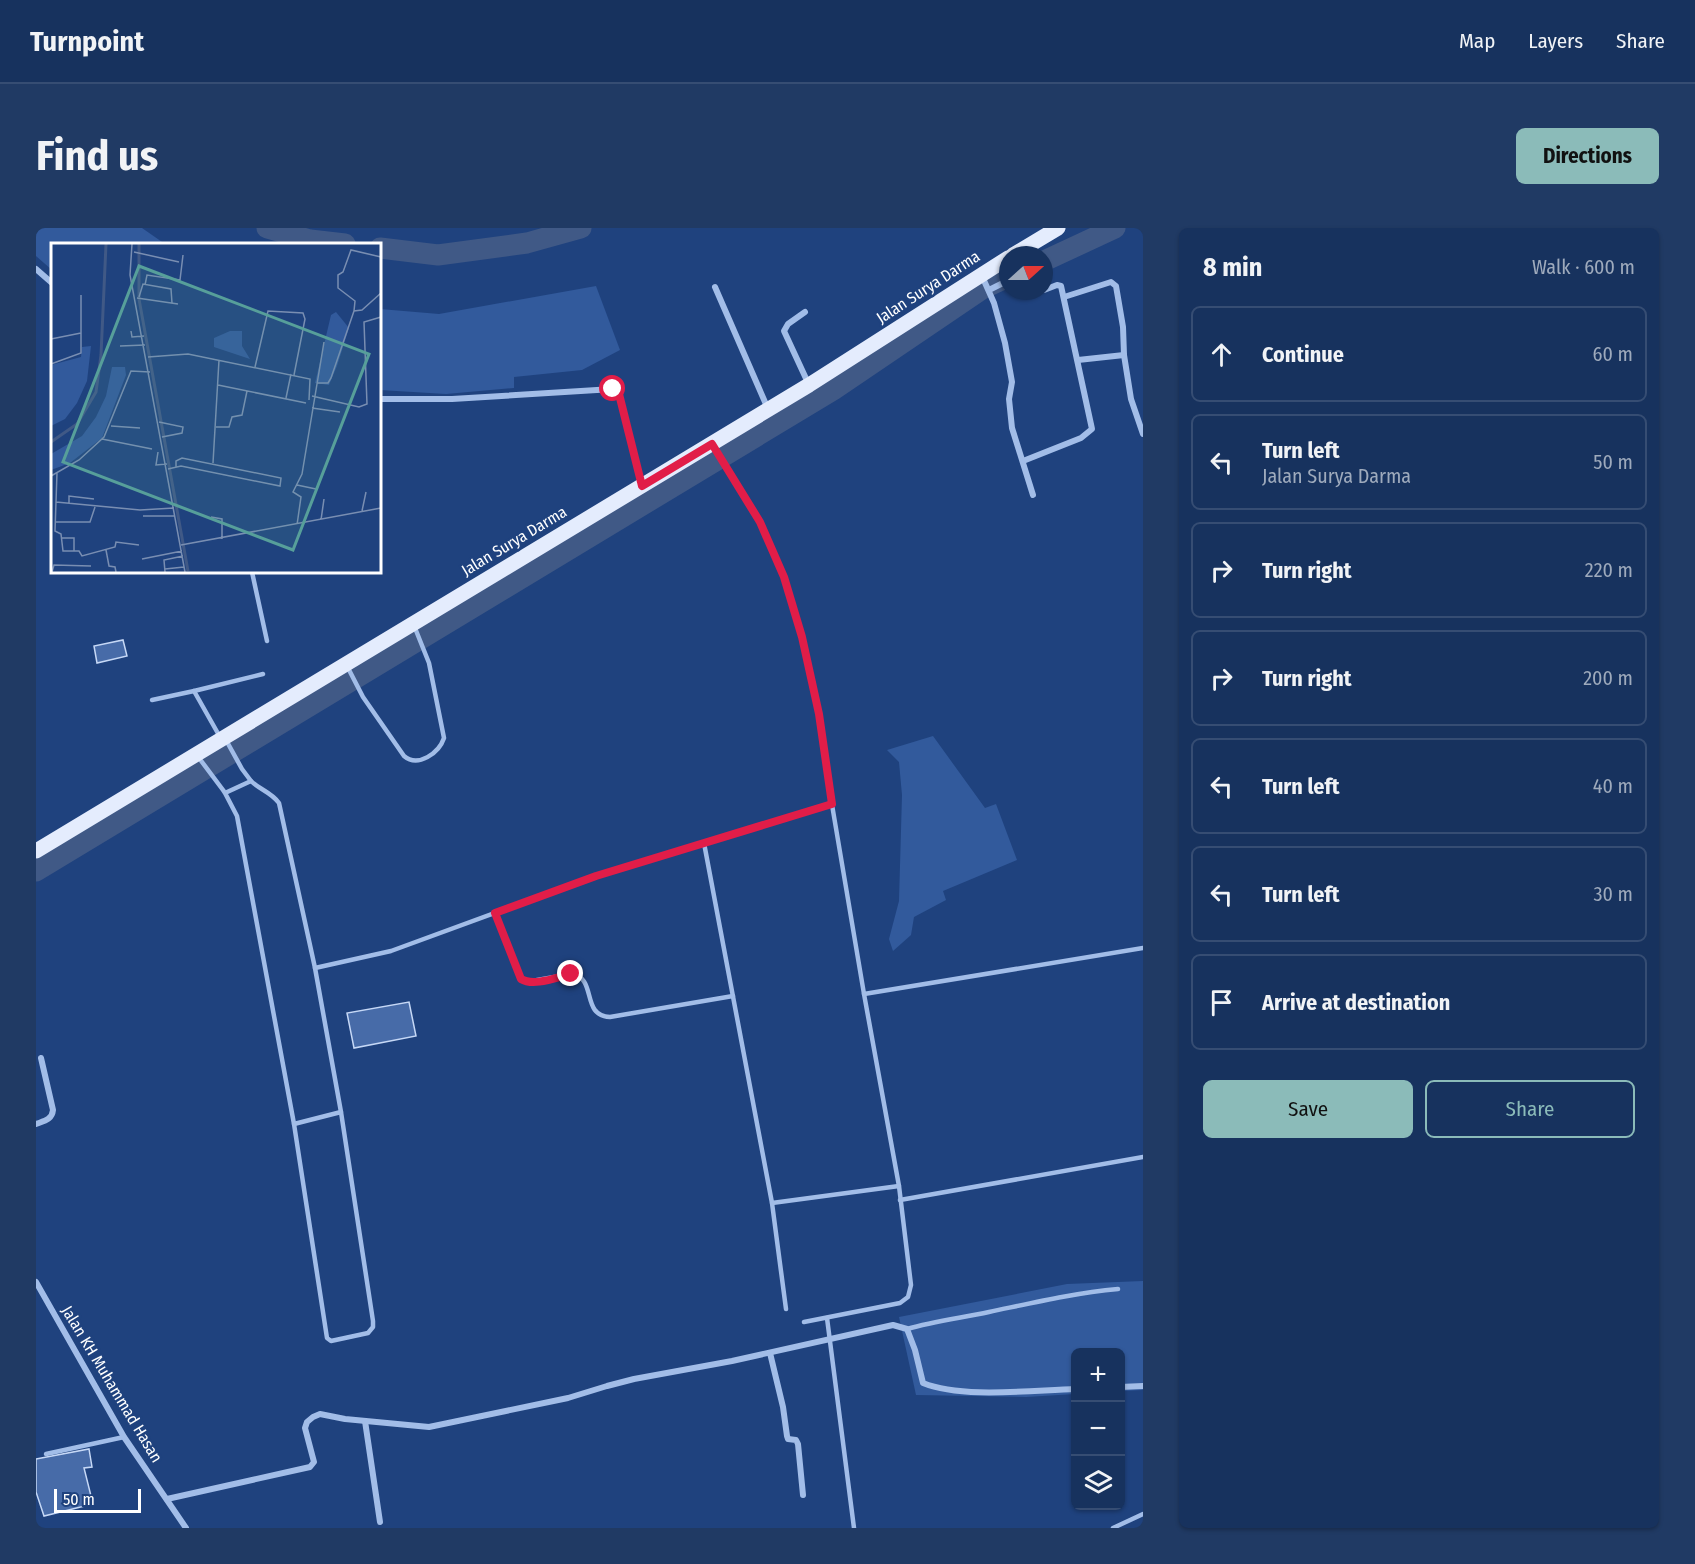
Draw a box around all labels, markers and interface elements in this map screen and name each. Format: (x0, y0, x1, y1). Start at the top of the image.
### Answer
text: Turnpoint (30, 25, 144, 58)
text: Map (1459, 28, 1495, 54)
text: Layers (1528, 28, 1583, 54)
text: Share (1616, 28, 1665, 54)
button: Directions (1516, 128, 1659, 184)
text: Find us (36, 131, 158, 181)
inset map (51, 243, 381, 573)
street label: Jalan Surya Darma (873, 246, 983, 327)
north arrow (999, 246, 1053, 300)
text: 8 min (1203, 252, 1262, 283)
text: Walk · 600 m (1532, 255, 1635, 279)
icon: ahead (1205, 338, 1238, 371)
text: Continue (1262, 341, 1344, 368)
text: 60 m (1593, 342, 1633, 366)
route start (599, 375, 625, 401)
text: Turn left (1262, 437, 1340, 464)
icon: left (1205, 446, 1238, 479)
text: 50 m (1593, 450, 1633, 474)
text: Jalan Surya Darma (1262, 464, 1411, 488)
street label: Jalan Surya Darma (458, 502, 570, 580)
icon: right (1205, 554, 1238, 587)
text: Turn right (1262, 557, 1351, 584)
text: 220 m (1585, 558, 1633, 582)
icon: right (1205, 662, 1238, 695)
text: Turn right (1262, 665, 1351, 692)
text: 200 m (1583, 666, 1633, 690)
icon: left (1205, 770, 1238, 803)
text: Turn left (1262, 773, 1340, 800)
text: 40 m (1593, 774, 1633, 798)
icon: left (1205, 878, 1238, 911)
text: Turn left (1262, 881, 1340, 908)
text: 30 m (1593, 882, 1633, 906)
route end (557, 960, 583, 986)
icon: arrive (1205, 986, 1238, 1019)
text: Arrive at destination (1262, 989, 1450, 1016)
button: Save (1203, 1080, 1413, 1138)
button: Share (1425, 1080, 1635, 1138)
street label: Jalan KH Muhammad Hasan (58, 1302, 166, 1466)
map controls (1071, 1348, 1125, 1510)
button: + (1071, 1348, 1125, 1402)
button: − (1071, 1402, 1125, 1456)
button: layers (1071, 1456, 1125, 1510)
scale bar (54, 1486, 141, 1514)
text: 50 m (63, 1490, 95, 1509)

